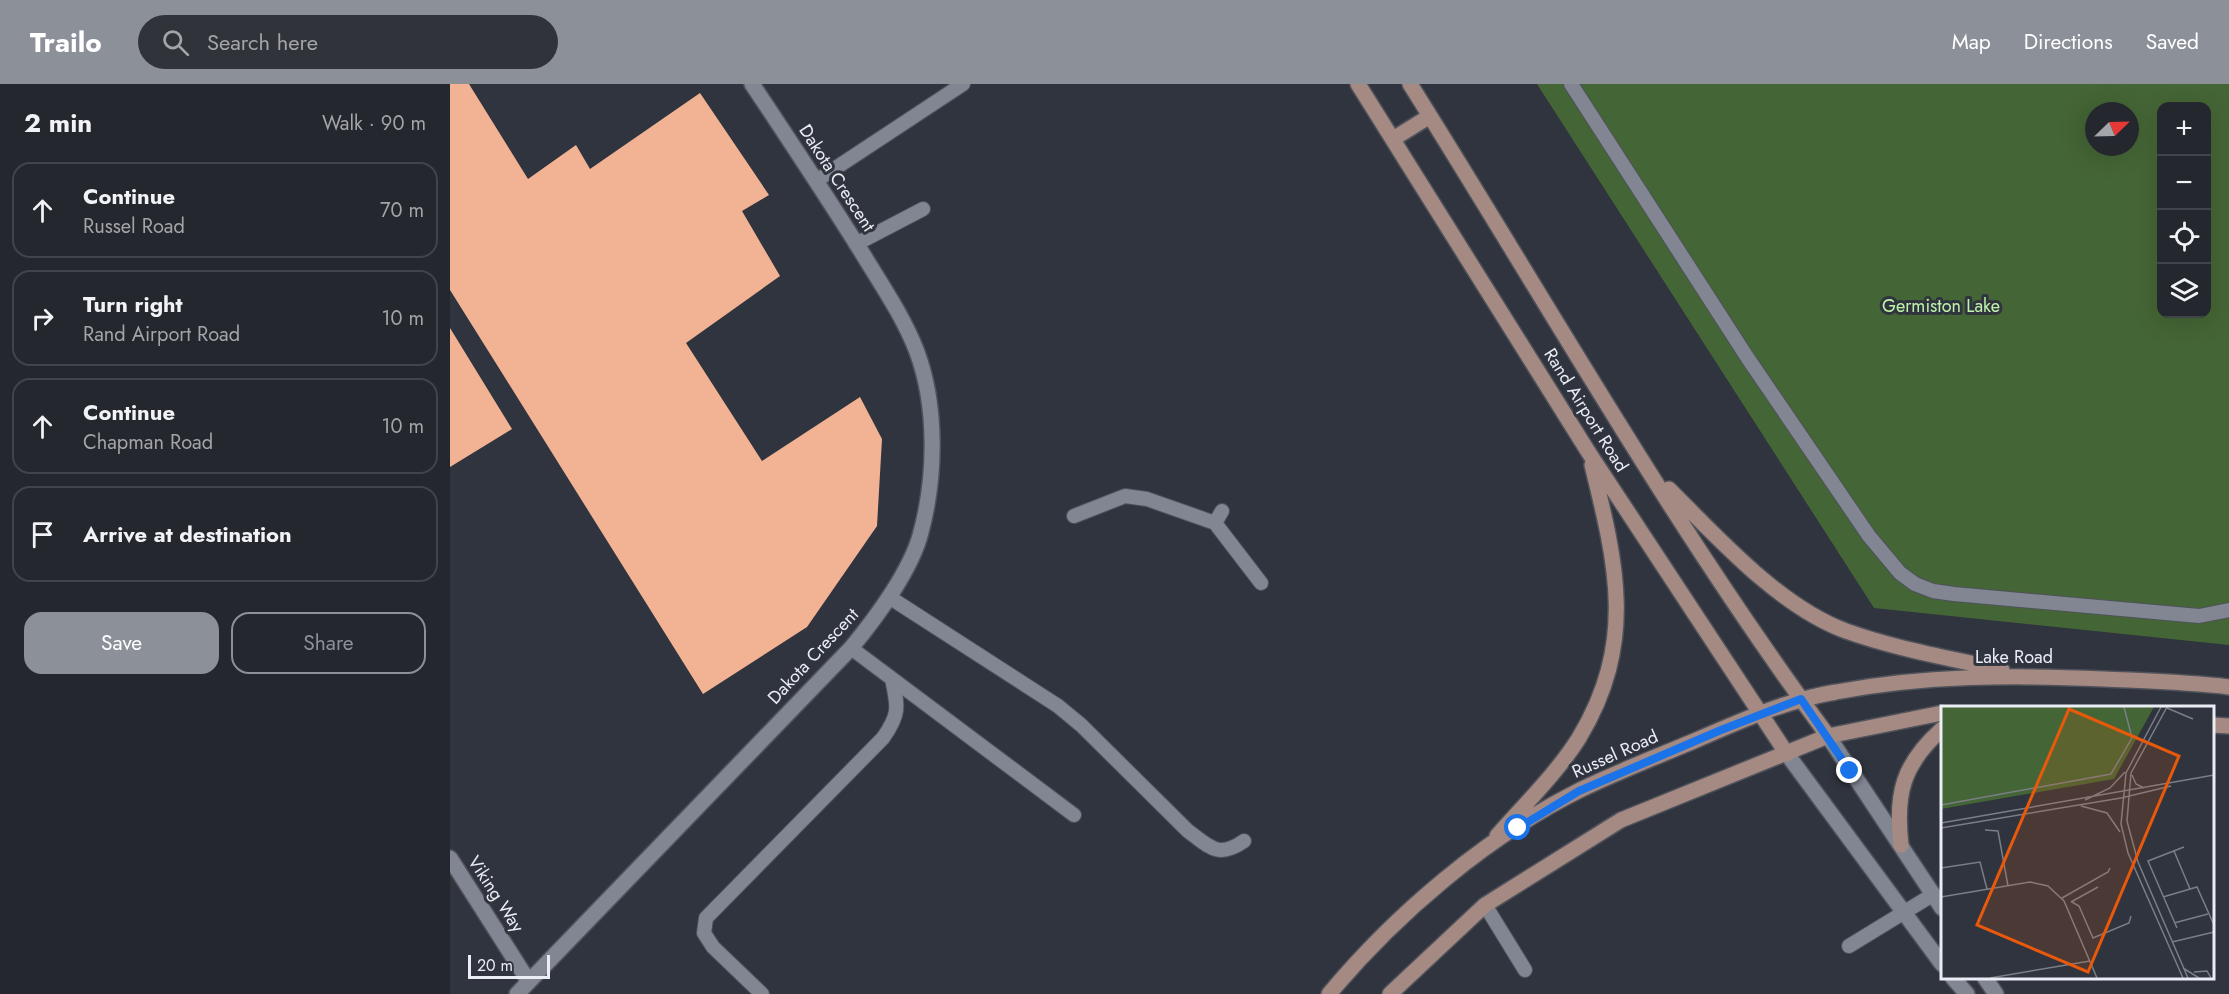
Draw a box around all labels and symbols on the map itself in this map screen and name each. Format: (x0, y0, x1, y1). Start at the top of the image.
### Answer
north arrow (2085, 102, 2139, 156)
street label: Dakota Crescent (793, 119, 882, 237)
park label: Germiston Lake (1882, 293, 2000, 319)
street label: Rand Airport Road (1538, 343, 1634, 477)
street label: Dakota Crescent (761, 602, 865, 710)
street label: Lake Road (1975, 644, 2053, 670)
inset map (1941, 706, 2214, 979)
street label: Russel Road (1568, 723, 1662, 785)
route end (1836, 757, 1862, 783)
route start (1504, 814, 1530, 840)
street label: Viking Way (461, 851, 531, 938)
scale bar (468, 952, 550, 980)

